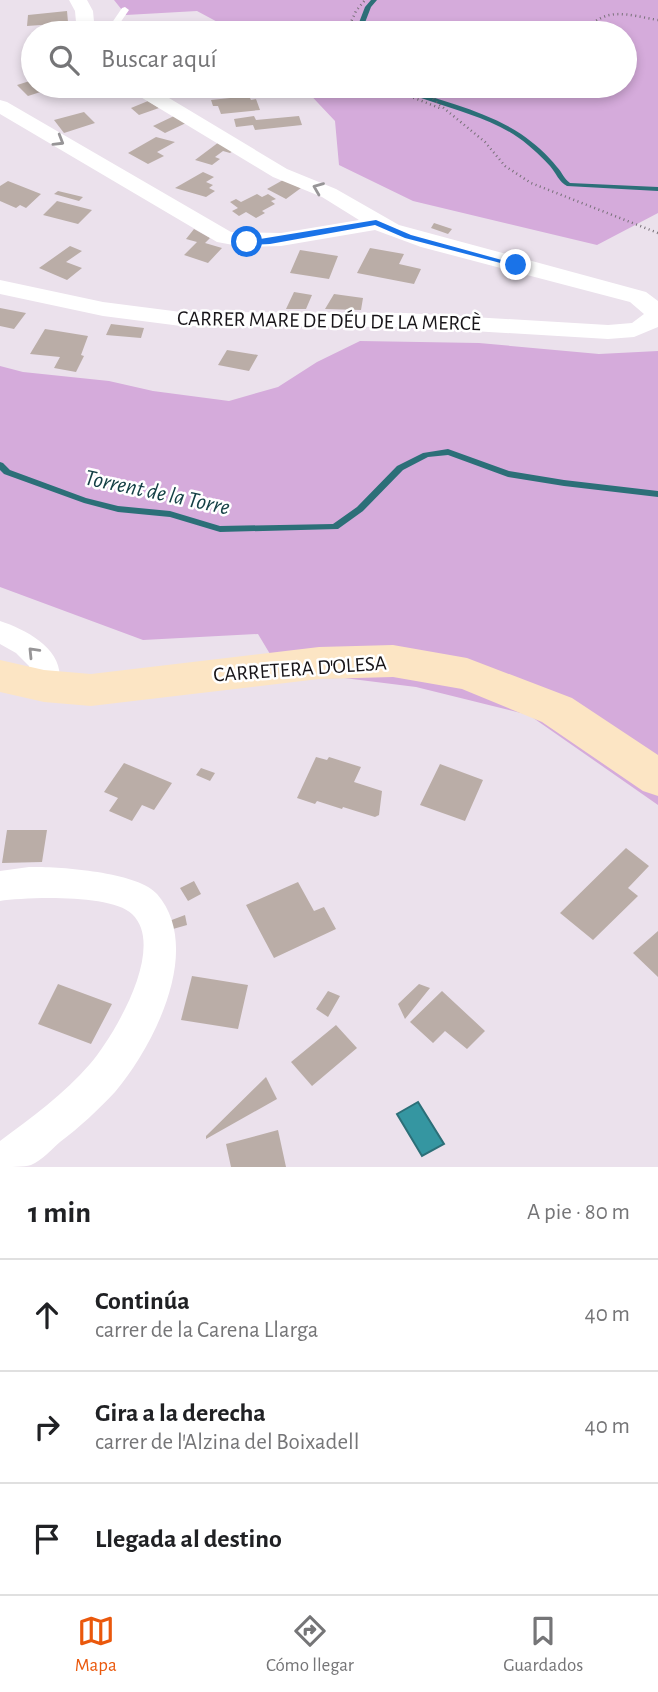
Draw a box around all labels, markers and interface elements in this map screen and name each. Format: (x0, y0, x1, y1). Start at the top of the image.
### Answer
search box (21, 21, 637, 98)
icon: search (45, 41, 83, 79)
text: Buscar aquí (101, 46, 217, 72)
one-way arrow (51, 133, 64, 146)
one-way arrow (312, 183, 324, 197)
route start (231, 226, 262, 257)
route end (500, 249, 531, 280)
street label: CARRER MARE DE DÉU DE LA MERCÈ (177, 306, 481, 334)
water label: Torrent de la Torre (82, 466, 232, 520)
one-way arrow (28, 647, 41, 660)
street label: CARRETERA D'OLESA (213, 652, 387, 686)
text: 1 min (28, 1198, 91, 1228)
text: A pie · 80 m (527, 1201, 630, 1224)
text: Continúa (95, 1288, 190, 1314)
icon: ahead (28, 1296, 66, 1334)
text: 40 m (585, 1303, 630, 1326)
text: carrer de la Carena Llarga (95, 1319, 318, 1342)
text: Gira a la derecha (95, 1400, 266, 1426)
icon: right (28, 1408, 66, 1446)
text: 40 m (585, 1415, 630, 1438)
text: carrer de l'Alzina del Boixadell (95, 1431, 359, 1454)
icon: arrive (28, 1520, 66, 1558)
text: Llegada al destino (95, 1526, 282, 1552)
tab: Mapa (75, 1612, 117, 1677)
tab: Cómo llegar (266, 1612, 354, 1677)
tab: Guardados (503, 1612, 583, 1677)

